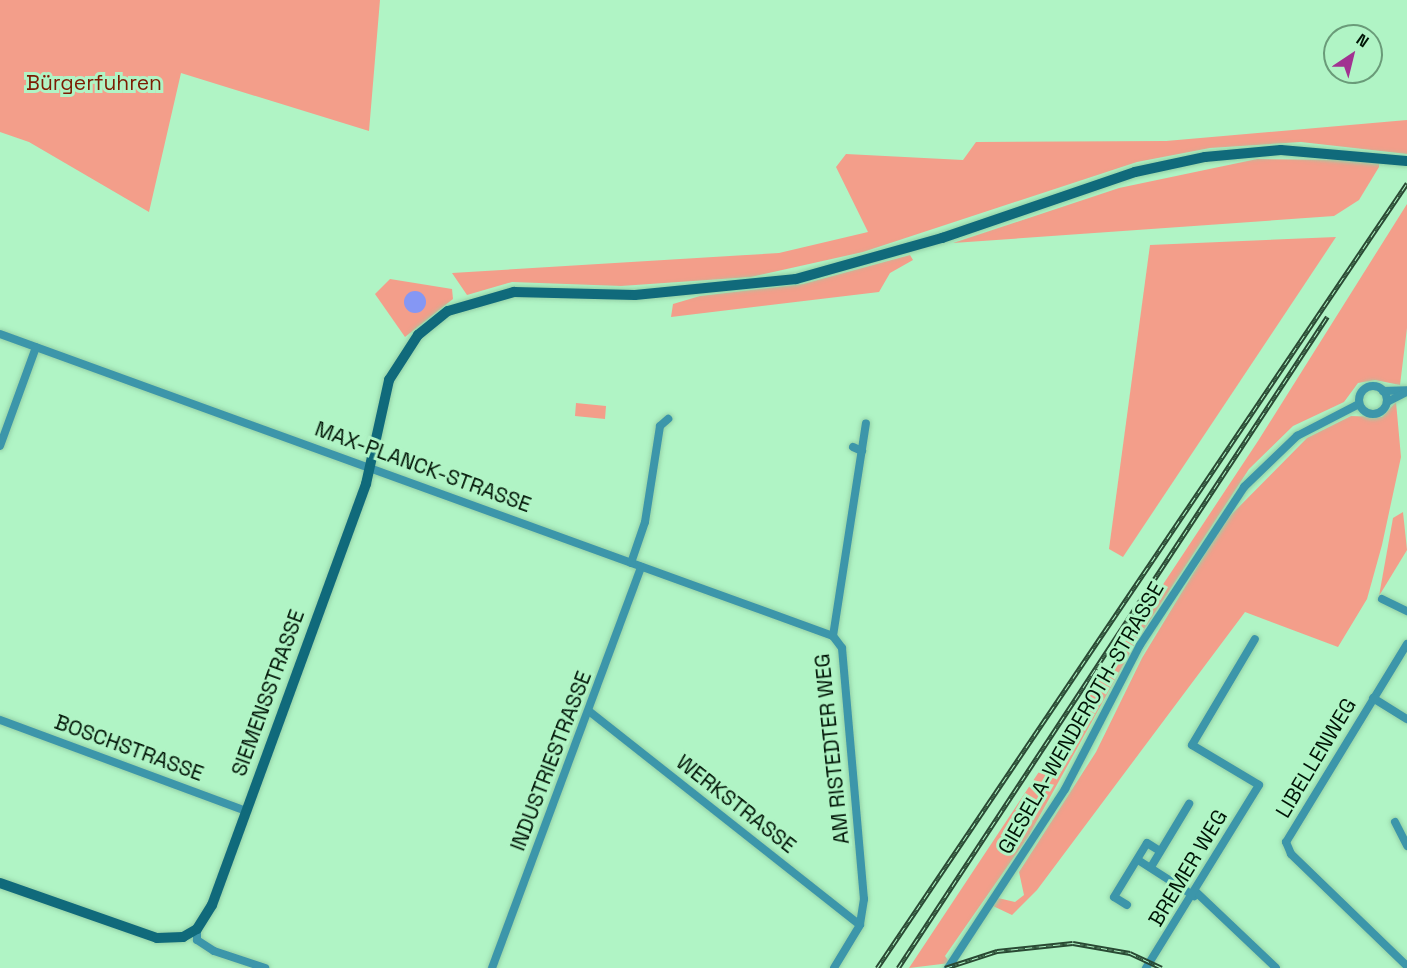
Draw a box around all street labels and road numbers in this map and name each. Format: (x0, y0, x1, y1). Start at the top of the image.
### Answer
street label: MAX-PLANCK-STRASSE (311, 416, 535, 518)
street label: GIESELA-WENDEROTH-STRASSE (993, 578, 1169, 858)
street label: SIEMENSSTRASSE (226, 606, 310, 780)
street label: AM RISTEDTER WEG (809, 652, 855, 846)
street label: INDUSTRIESTRASSE (505, 668, 597, 854)
street label: LIBELLENWEG (1270, 694, 1362, 822)
street label: BOSCHSTRASSE (51, 709, 207, 787)
street label: WERKSTRASSE (671, 750, 801, 858)
street label: BREMER WEG (1143, 805, 1233, 931)

